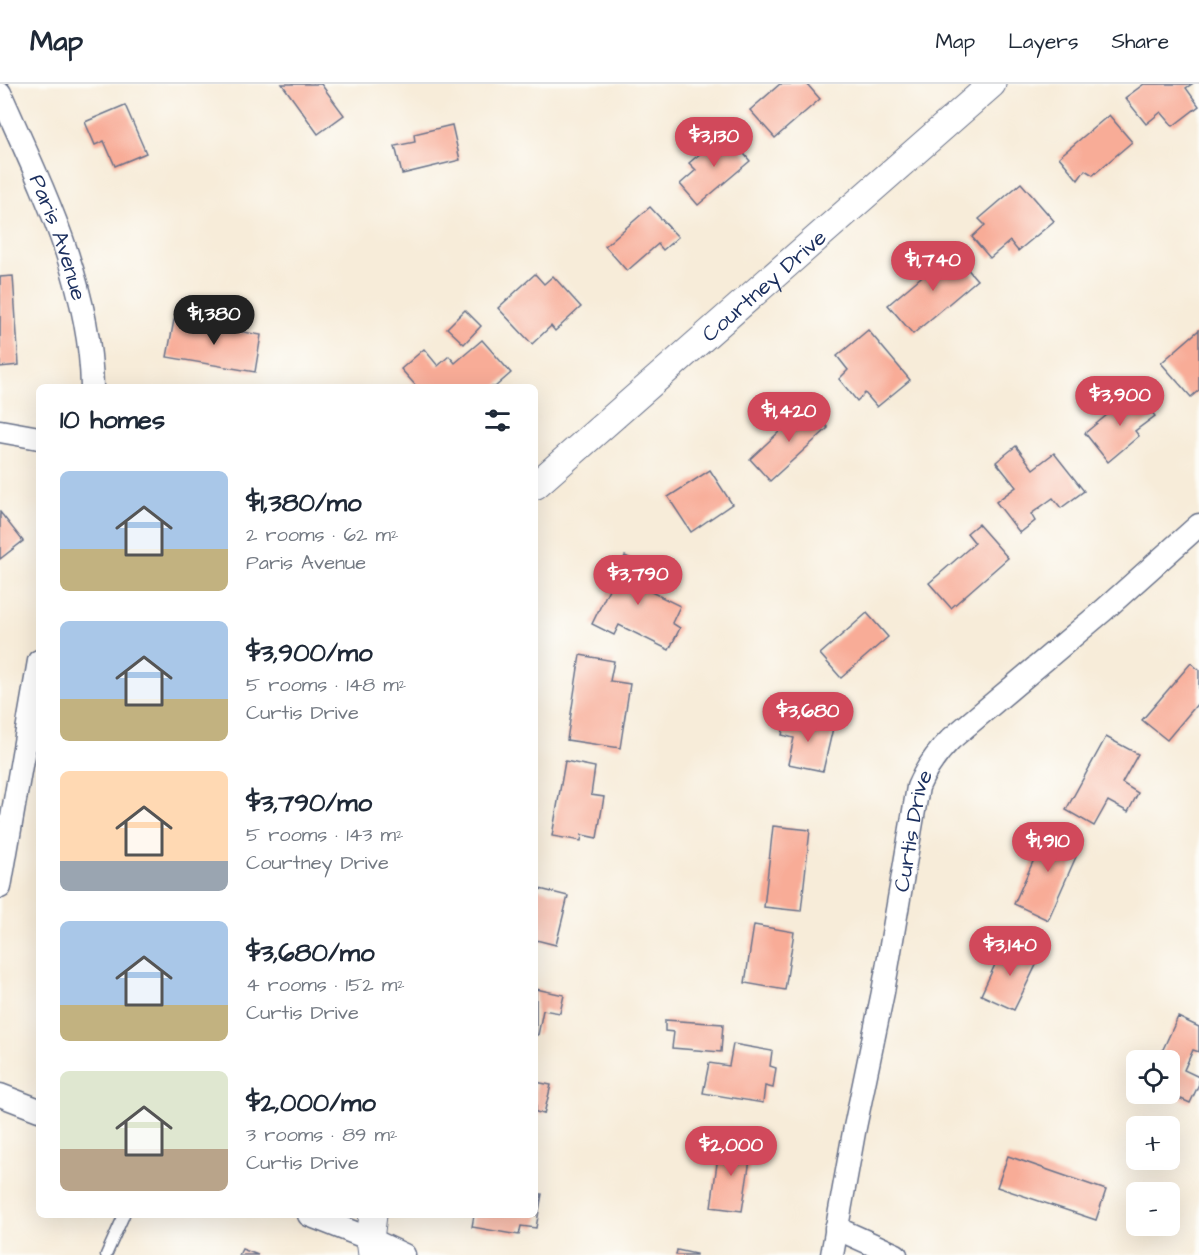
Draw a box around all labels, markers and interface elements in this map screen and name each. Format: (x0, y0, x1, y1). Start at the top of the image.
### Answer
text: Map (30, 22, 83, 61)
text: Map (935, 27, 975, 56)
text: Layers (1008, 27, 1078, 56)
text: Share (1111, 27, 1169, 56)
pin: $3,130 (665, 117, 763, 168)
text: $3,130 (689, 122, 739, 150)
street label: Paris Avenue (21, 170, 94, 304)
street label: Courtney Drive (695, 222, 834, 350)
pin: $1,740 (884, 241, 982, 292)
text: $1,740 (905, 246, 961, 274)
pin: $1,380 (165, 295, 263, 346)
text: $1,380 (187, 300, 241, 328)
pin: $3,900 (1071, 376, 1169, 427)
text: $3,900 (1089, 381, 1151, 409)
pin: $1,420 (740, 392, 838, 443)
text: $1,420 (762, 397, 816, 425)
text: 10 homes (60, 402, 165, 438)
icon: filters (481, 404, 514, 437)
text: $1,380/mo (246, 485, 362, 521)
icon: home (108, 495, 180, 567)
text: 2 rooms · 62 m² (246, 521, 398, 549)
text: Paris Avenue (246, 549, 366, 577)
pin: $3,790 (589, 555, 687, 606)
text: $3,790 (607, 560, 669, 588)
text: $3,900/mo (246, 635, 373, 671)
icon: home (108, 645, 180, 717)
text: 5 rooms · 148 m² (246, 671, 406, 699)
pin: $3,680 (759, 692, 857, 743)
text: $3,680 (777, 697, 840, 725)
text: Curtis Drive (246, 699, 359, 727)
street label: Curtis Drive (886, 764, 941, 894)
text: $3,790/mo (246, 785, 372, 821)
icon: home (108, 795, 180, 867)
text: 5 rooms · 143 m² (246, 821, 404, 849)
pin: $1,910 (999, 822, 1097, 873)
text: $1,910 (1026, 827, 1070, 855)
text: Courtney Drive (246, 849, 389, 877)
pin: $3,140 (961, 926, 1059, 977)
text: $3,140 (983, 931, 1037, 959)
text: $3,680/mo (246, 935, 375, 971)
icon: home (108, 945, 180, 1017)
text: 4 rooms · 152 m² (246, 971, 405, 999)
text: Curtis Drive (246, 999, 359, 1027)
map controls (1126, 1050, 1180, 1236)
button: locate (1126, 1050, 1180, 1104)
text: $2,000/mo (246, 1085, 376, 1121)
icon: home (108, 1095, 180, 1167)
button: + (1126, 1116, 1180, 1170)
text: 3 rooms · 89 m² (246, 1121, 398, 1149)
pin: $2,000 (682, 1126, 780, 1177)
text: $2,000 (699, 1131, 763, 1159)
text: Curtis Drive (246, 1149, 359, 1177)
button: − (1126, 1182, 1180, 1236)

